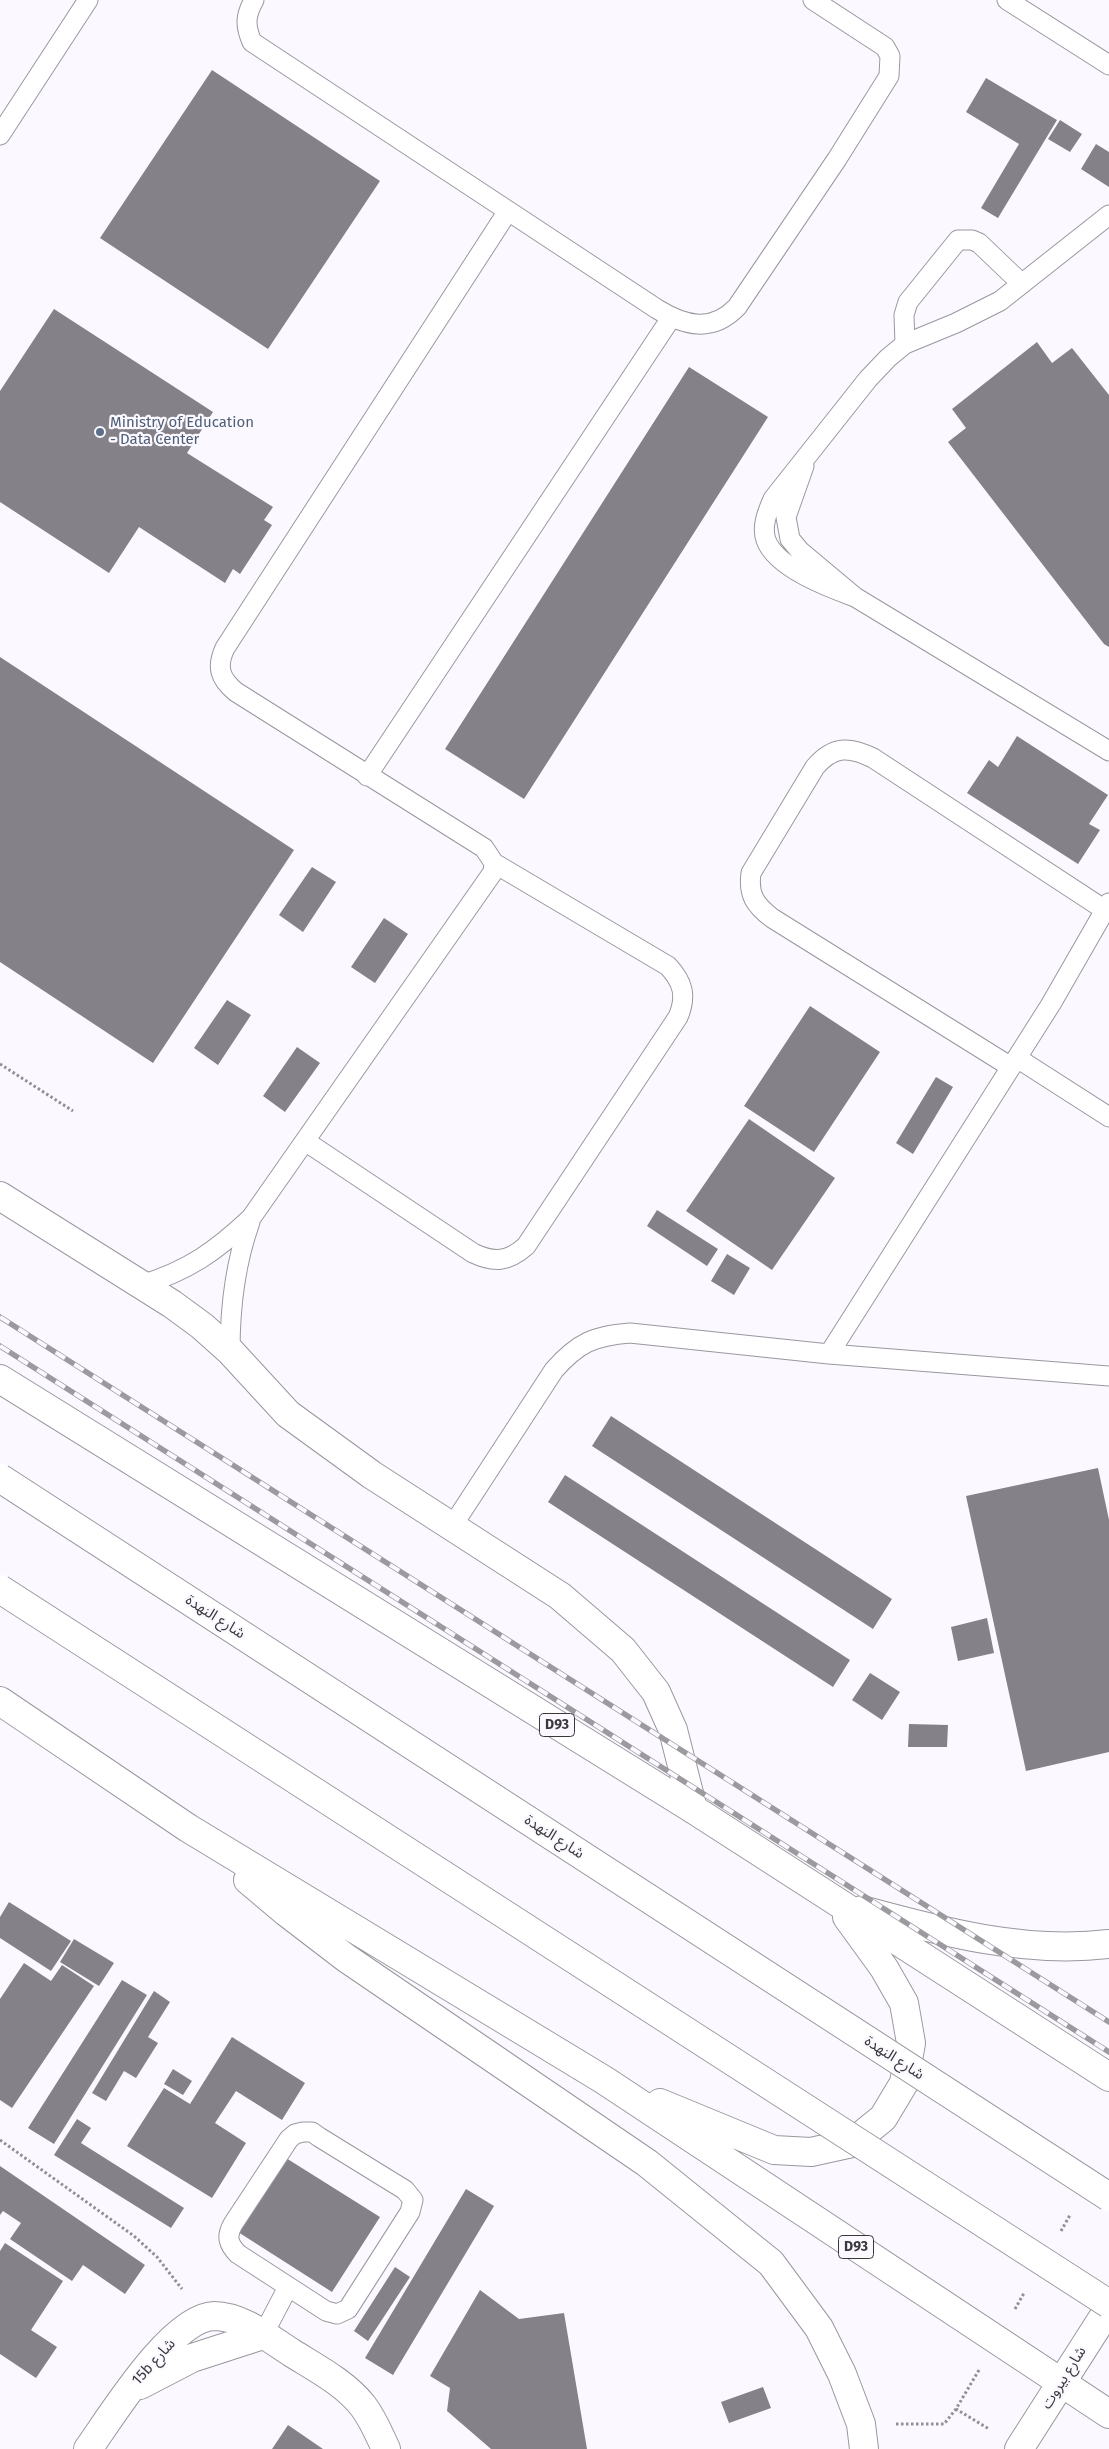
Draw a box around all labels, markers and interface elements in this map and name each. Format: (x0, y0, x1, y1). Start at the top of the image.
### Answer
place label: Ministry of Education - Data Center (110, 414, 254, 449)
marker: Ministry of Education - Data Center (94, 426, 106, 438)
street label: شارع النهدة (182, 1591, 248, 1643)
road number: D93 (540, 1714, 574, 1736)
street label: شارع النهدة (521, 1811, 587, 1863)
street label: شارع النهدة (861, 2032, 927, 2084)
road number: D93 (838, 2236, 874, 2258)
street label: 15b شارع (129, 2335, 179, 2389)
street label: شارع بيروت (1038, 2343, 1090, 2413)

